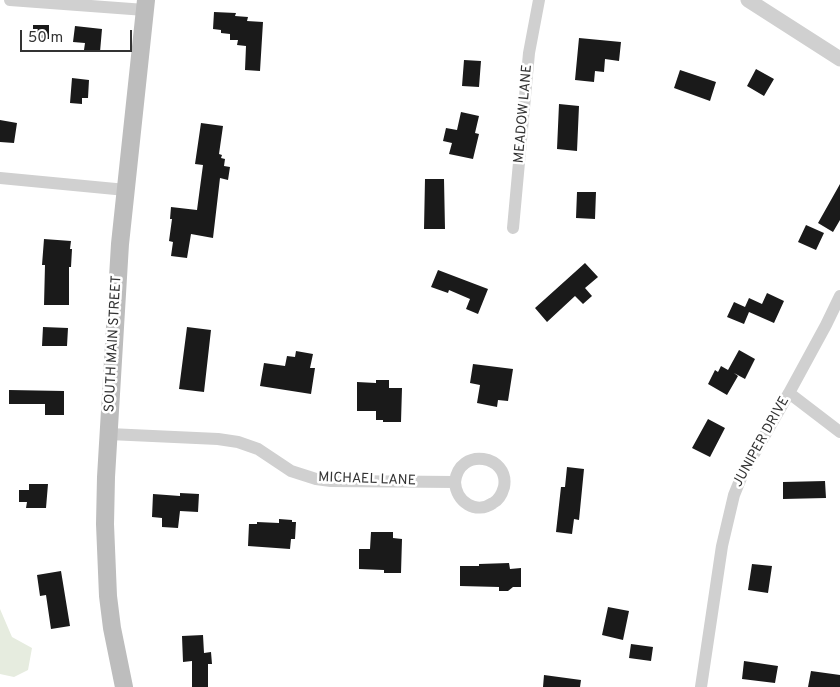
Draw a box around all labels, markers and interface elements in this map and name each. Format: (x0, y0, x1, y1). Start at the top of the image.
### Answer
scale bar (22, 20, 135, 52)
text: 50 m (28, 29, 63, 48)
street label: MEADOW LANE (511, 64, 537, 164)
street label: SOUTH MAIN STREET (102, 275, 126, 413)
street label: JUNIPER DRIVE (730, 394, 794, 490)
street label: MICHAEL LANE (318, 470, 416, 490)

